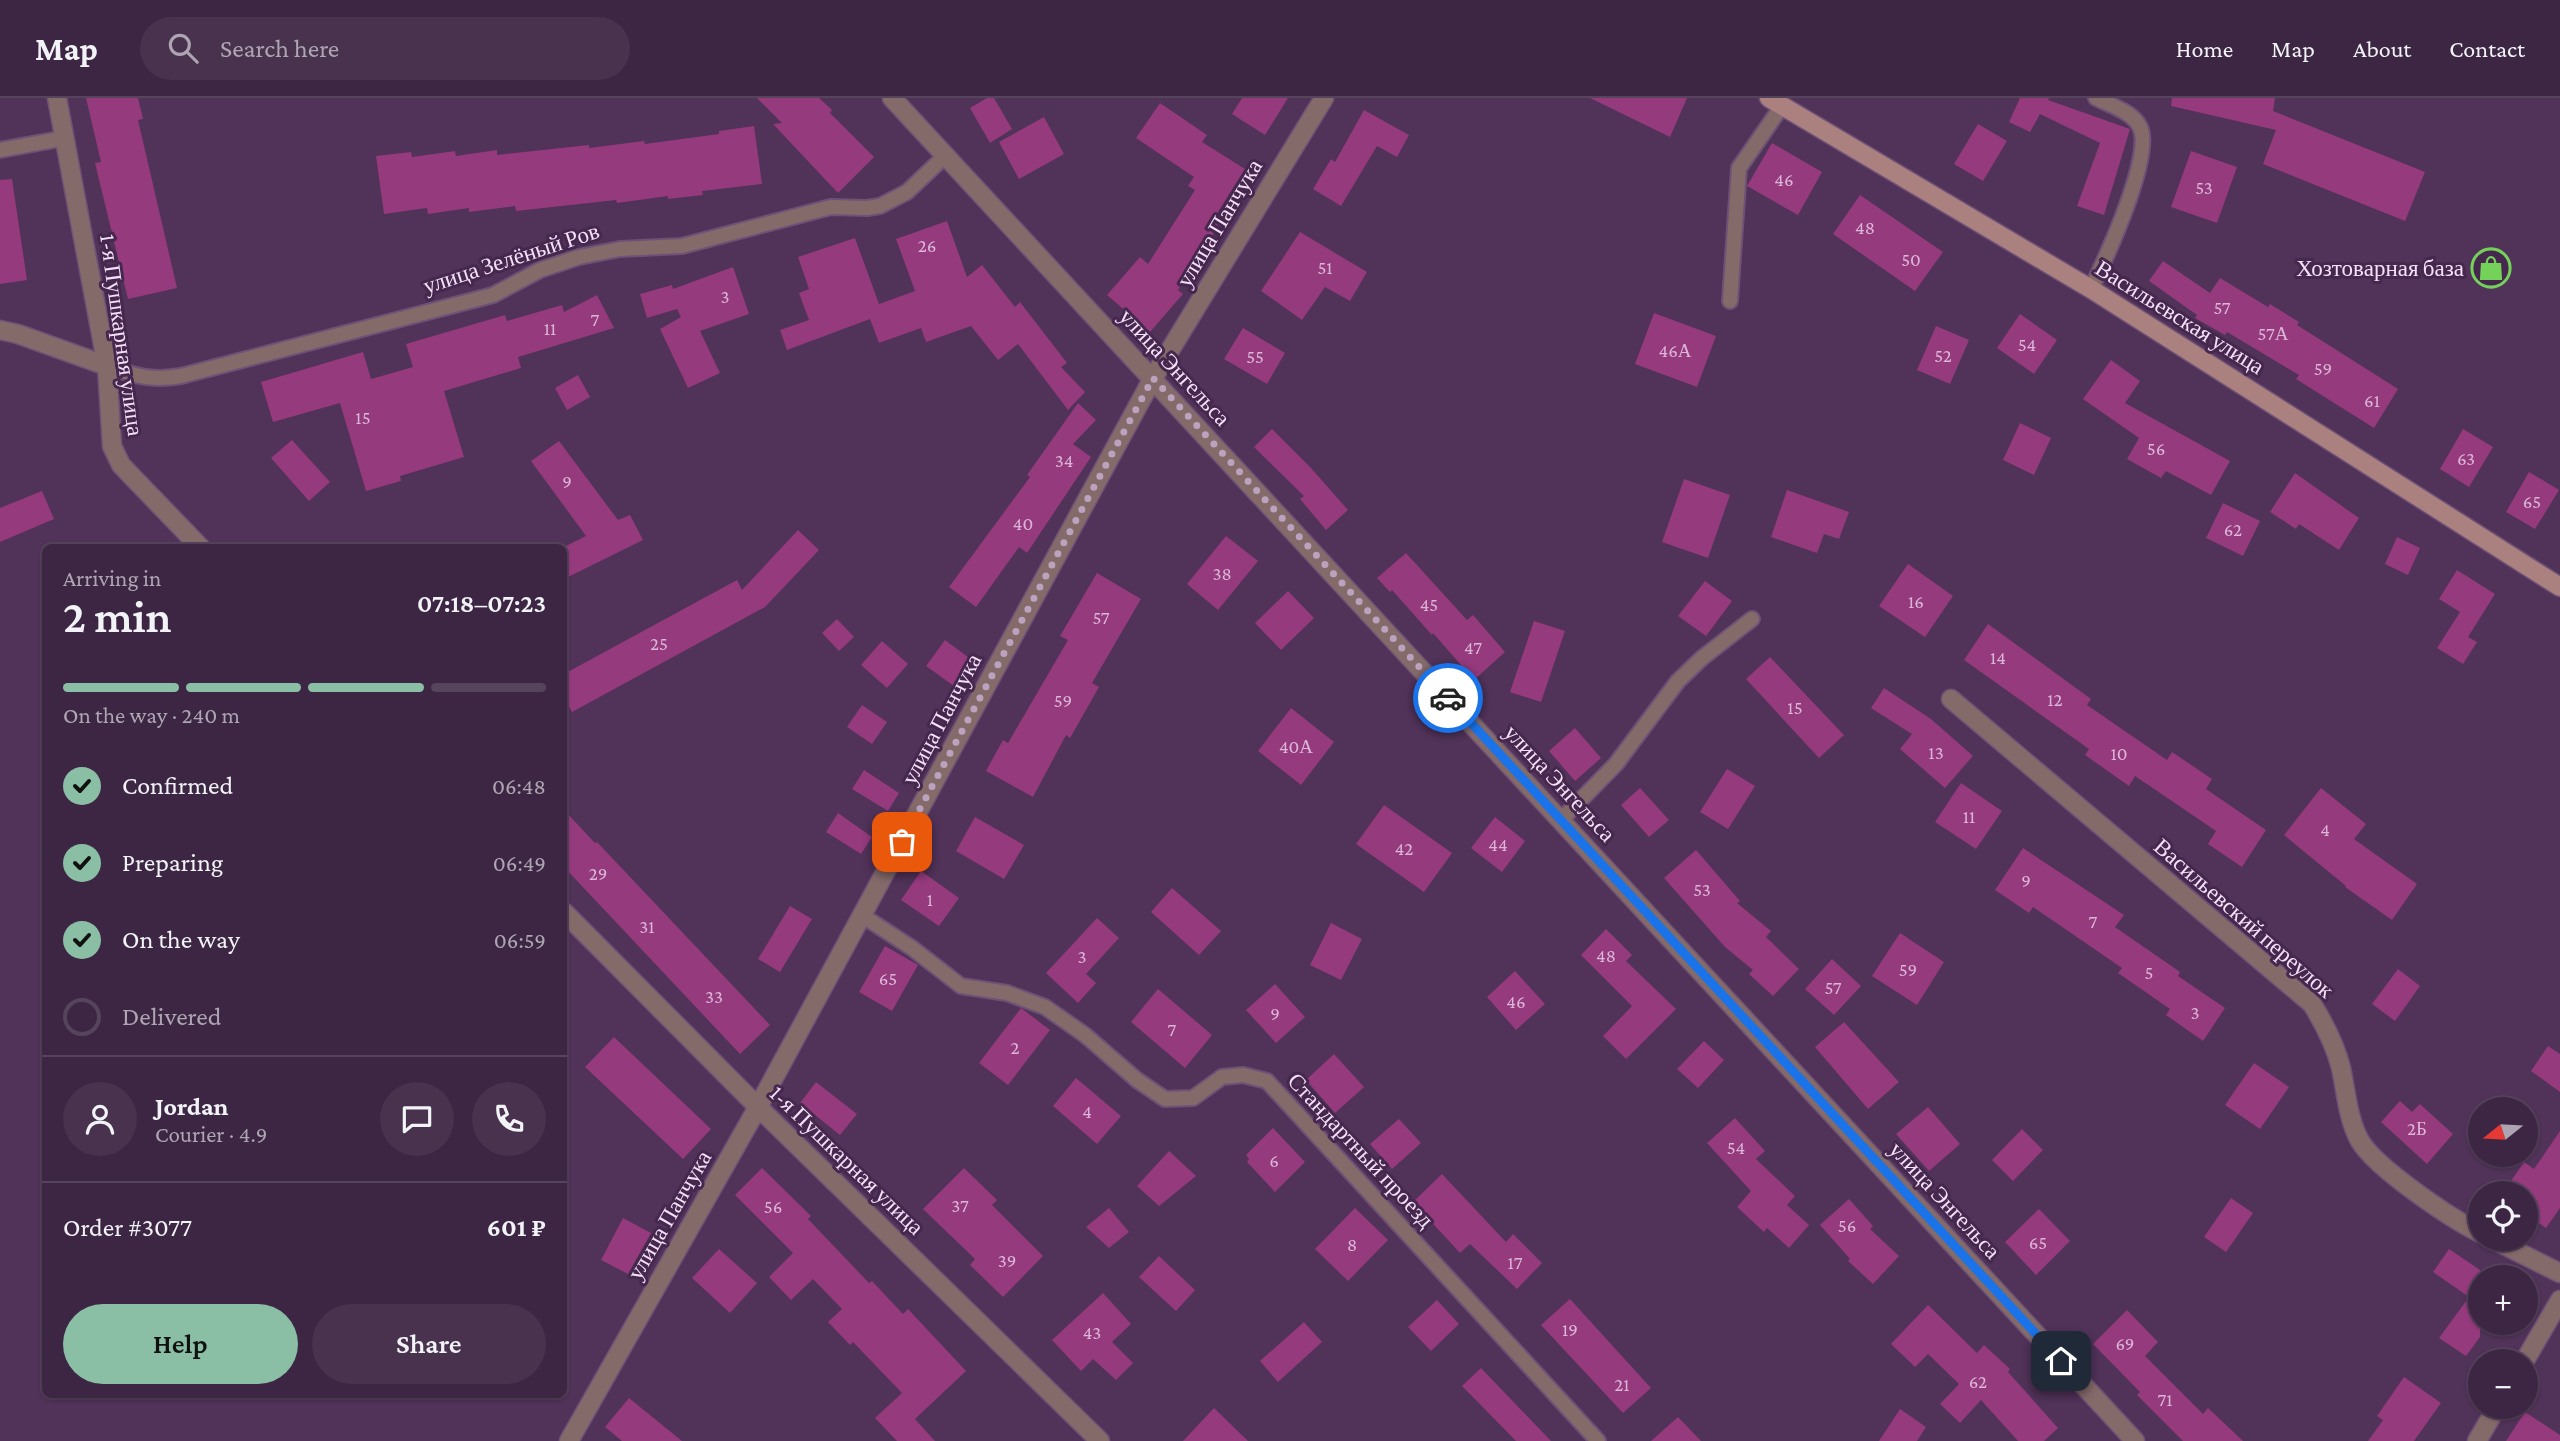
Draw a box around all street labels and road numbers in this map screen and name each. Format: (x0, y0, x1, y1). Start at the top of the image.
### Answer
street label: улица Панчука (1171, 154, 1267, 292)
street label: улица Зелёный Ров (420, 217, 602, 299)
street label: 1-я Пушкарная улица (95, 232, 149, 438)
street label: Васильевская улица (2091, 255, 2269, 379)
street label: улица Энгельса (1114, 303, 1236, 431)
street label: улица Панчука (896, 649, 986, 789)
street label: улица Энгельса (1499, 719, 1621, 847)
street label: Васильевский переулок (2149, 833, 2340, 1004)
street label: Стандартный проезд (1283, 1067, 1440, 1233)
street label: 1-я Пушкарная улица (765, 1080, 929, 1240)
street label: улица Энгельса (1884, 1136, 2006, 1264)
street label: улица Панчука (622, 1146, 716, 1284)

